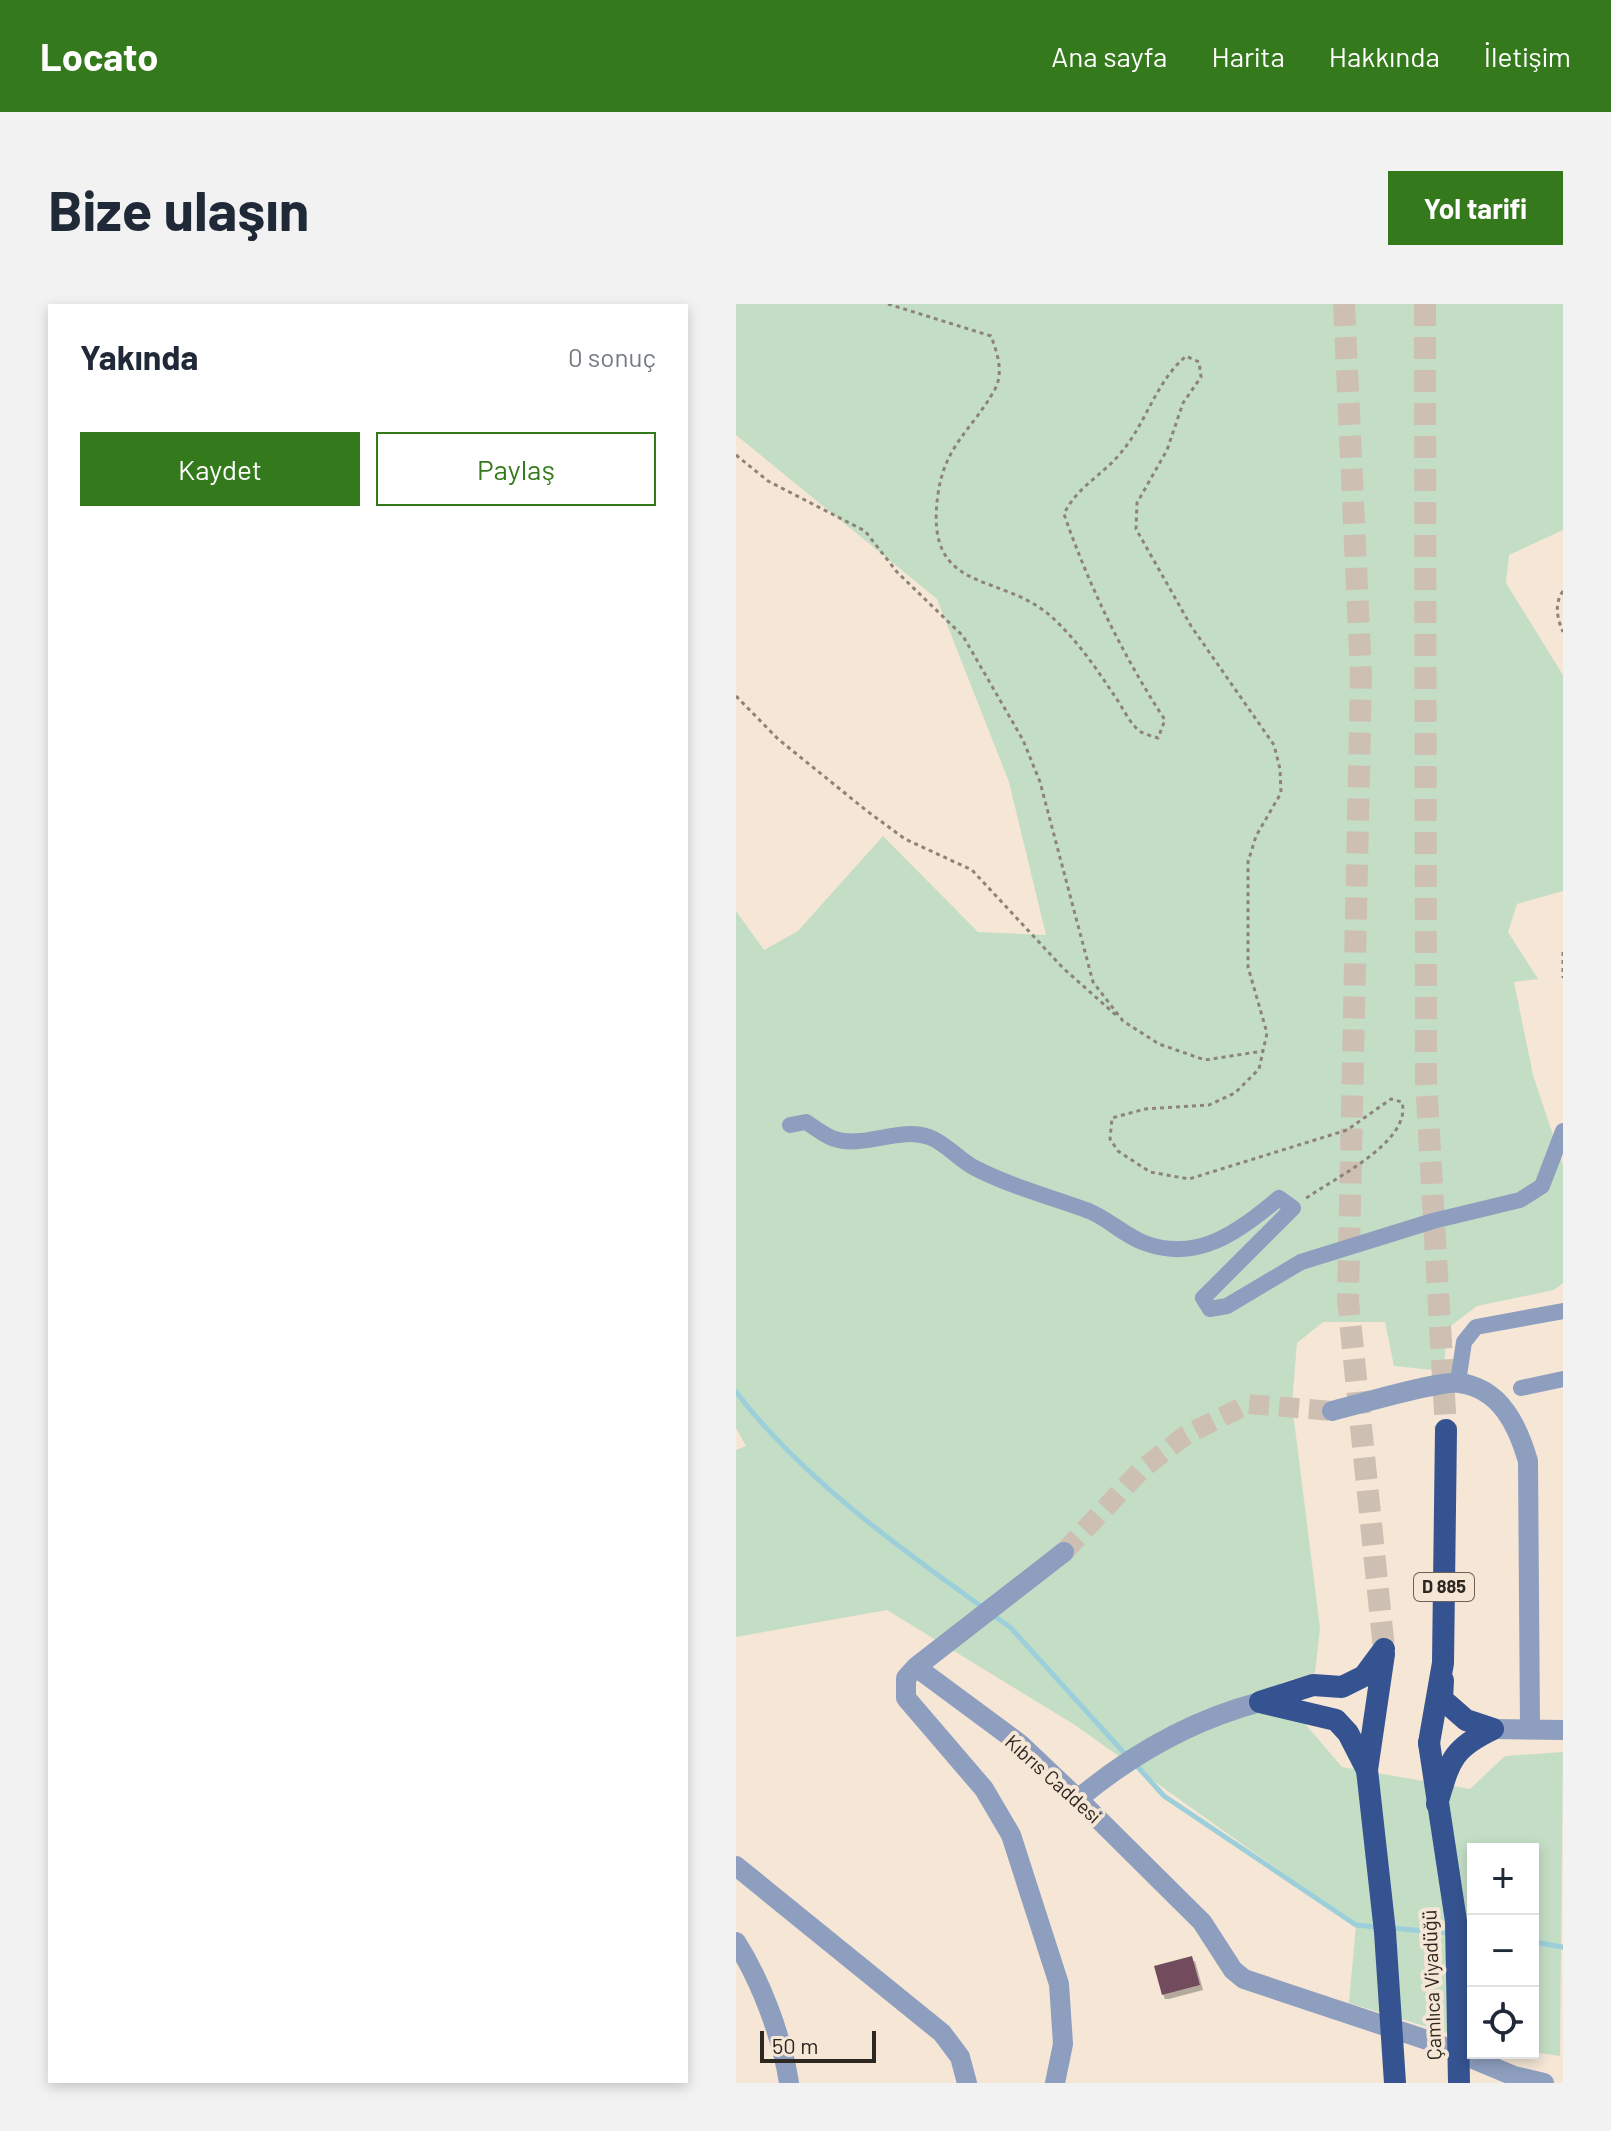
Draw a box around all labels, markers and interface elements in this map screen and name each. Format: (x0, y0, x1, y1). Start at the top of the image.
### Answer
text: Locato (40, 33, 158, 79)
text: Ana sayfa (1051, 39, 1167, 73)
text: Harita (1211, 39, 1285, 73)
text: Hakkında (1329, 39, 1440, 73)
text: İletişim (1484, 39, 1571, 73)
button: Yol tarifi (1388, 171, 1563, 245)
text: Bize ulaşın (48, 175, 309, 242)
text: Yakında (80, 336, 199, 377)
text: 0 sonuç (568, 341, 656, 372)
button: Kaydet (80, 432, 360, 506)
button: Paylaş (376, 432, 656, 506)
road number: D 885 (1414, 1573, 1474, 1601)
street label: Kıbrıs Caddesi (1001, 1729, 1107, 1828)
map controls (1467, 1843, 1539, 2059)
button: + (1467, 1843, 1539, 1915)
street label: Çamlıca Viyadüğü (1416, 1909, 1446, 2061)
button: − (1467, 1915, 1539, 1987)
button: locate (1467, 1987, 1539, 2059)
scale bar (760, 2027, 876, 2063)
text: 50 m (772, 2032, 818, 2058)

